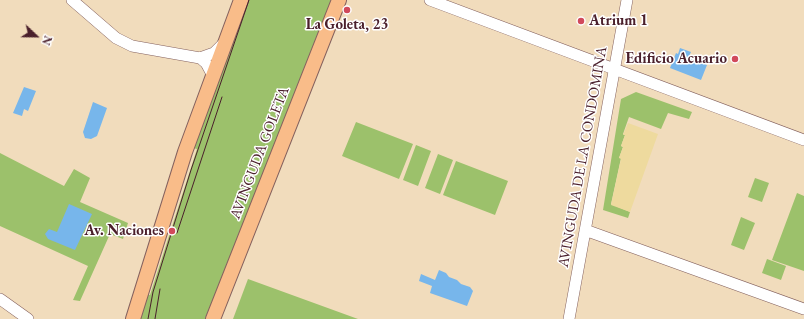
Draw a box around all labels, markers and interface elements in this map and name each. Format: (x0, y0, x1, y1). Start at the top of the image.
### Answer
marker: La Goleta, 23 (342, 5, 352, 15)
place label: Atrium 1 (589, 12, 648, 30)
north arrow (16, 16, 56, 56)
place label: La Goleta, 23 (306, 16, 388, 34)
marker: Atrium 1 (576, 16, 586, 26)
text: N (39, 34, 55, 47)
street label: AVINGUDA DE LA CONDOMINA (555, 45, 611, 269)
place label: Edificio Acuario (625, 50, 727, 68)
marker: Edificio Acuario (730, 54, 740, 64)
street label: AVINGUDA GOLETA (226, 84, 294, 222)
place label: Av. Naciones (84, 222, 164, 240)
marker: Av. Naciones (167, 226, 177, 236)

